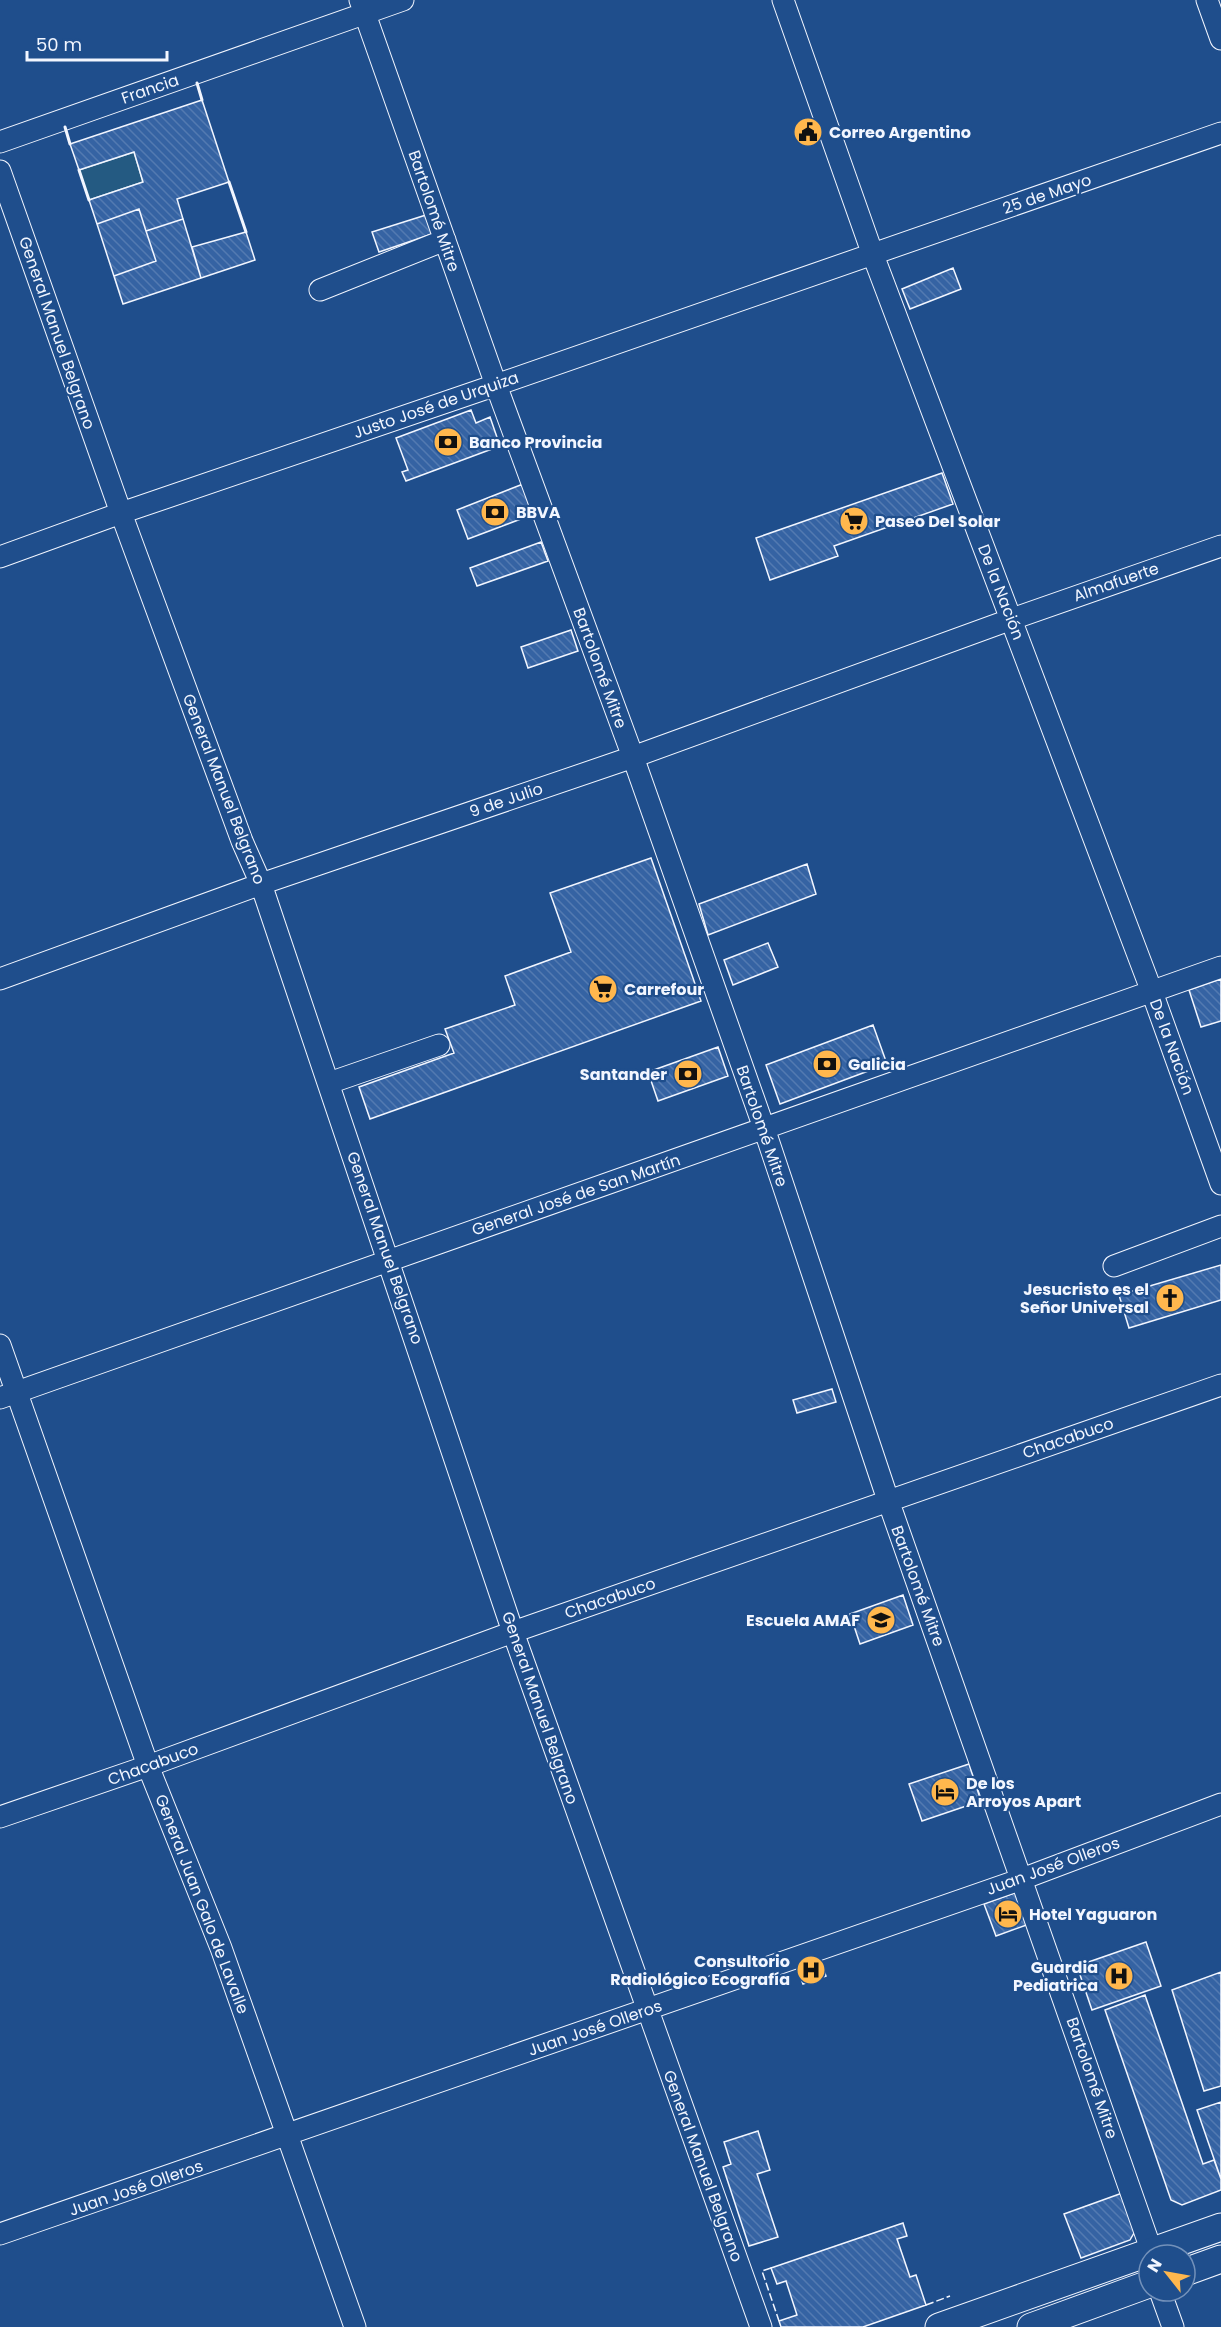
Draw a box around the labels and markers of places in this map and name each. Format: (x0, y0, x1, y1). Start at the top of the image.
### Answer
public building icon: Correo Argentino (792, 116, 824, 148)
place label: Correo Argentino (829, 121, 971, 144)
bank icon: Banco Provincia (432, 426, 464, 458)
place label: Banco Provincia (469, 431, 602, 454)
bank icon: BBVA (479, 496, 511, 528)
place label: BBVA (516, 501, 561, 524)
supermarket icon: Paseo Del Solar (838, 505, 870, 537)
place label: Paseo Del Solar (875, 510, 1000, 533)
supermarket icon: Carrefour (587, 973, 619, 1005)
place label: Carrefour (624, 978, 704, 1001)
bank icon: Galicia (811, 1048, 843, 1080)
place label: Galicia (848, 1053, 906, 1076)
bank icon: Santander (672, 1058, 704, 1090)
place label: Santander (580, 1063, 667, 1086)
place label: Jesucristo es el Señor Universal (1020, 1278, 1149, 1319)
church icon: Jesucristo es el Señor Universal (1154, 1282, 1186, 1314)
school or university icon: Escuela AMAF (865, 1604, 897, 1636)
place label: Escuela AMAF (746, 1609, 860, 1632)
place label: De los Arroyos Apart (966, 1772, 1081, 1813)
hotel icon: De los Arroyos Apart (929, 1776, 961, 1808)
hotel icon: Hotel Yaguaron (992, 1898, 1024, 1930)
place label: Hotel Yaguaron (1029, 1903, 1157, 1926)
place label: Consultorio Radiológico Ecografía (610, 1950, 790, 1991)
hospital icon: Consultorio Radiológico Ecografía (795, 1954, 827, 1986)
place label: Guardia Pediatrica (1013, 1956, 1098, 1997)
hospital icon: Guardia Pediatrica (1103, 1960, 1135, 1992)

